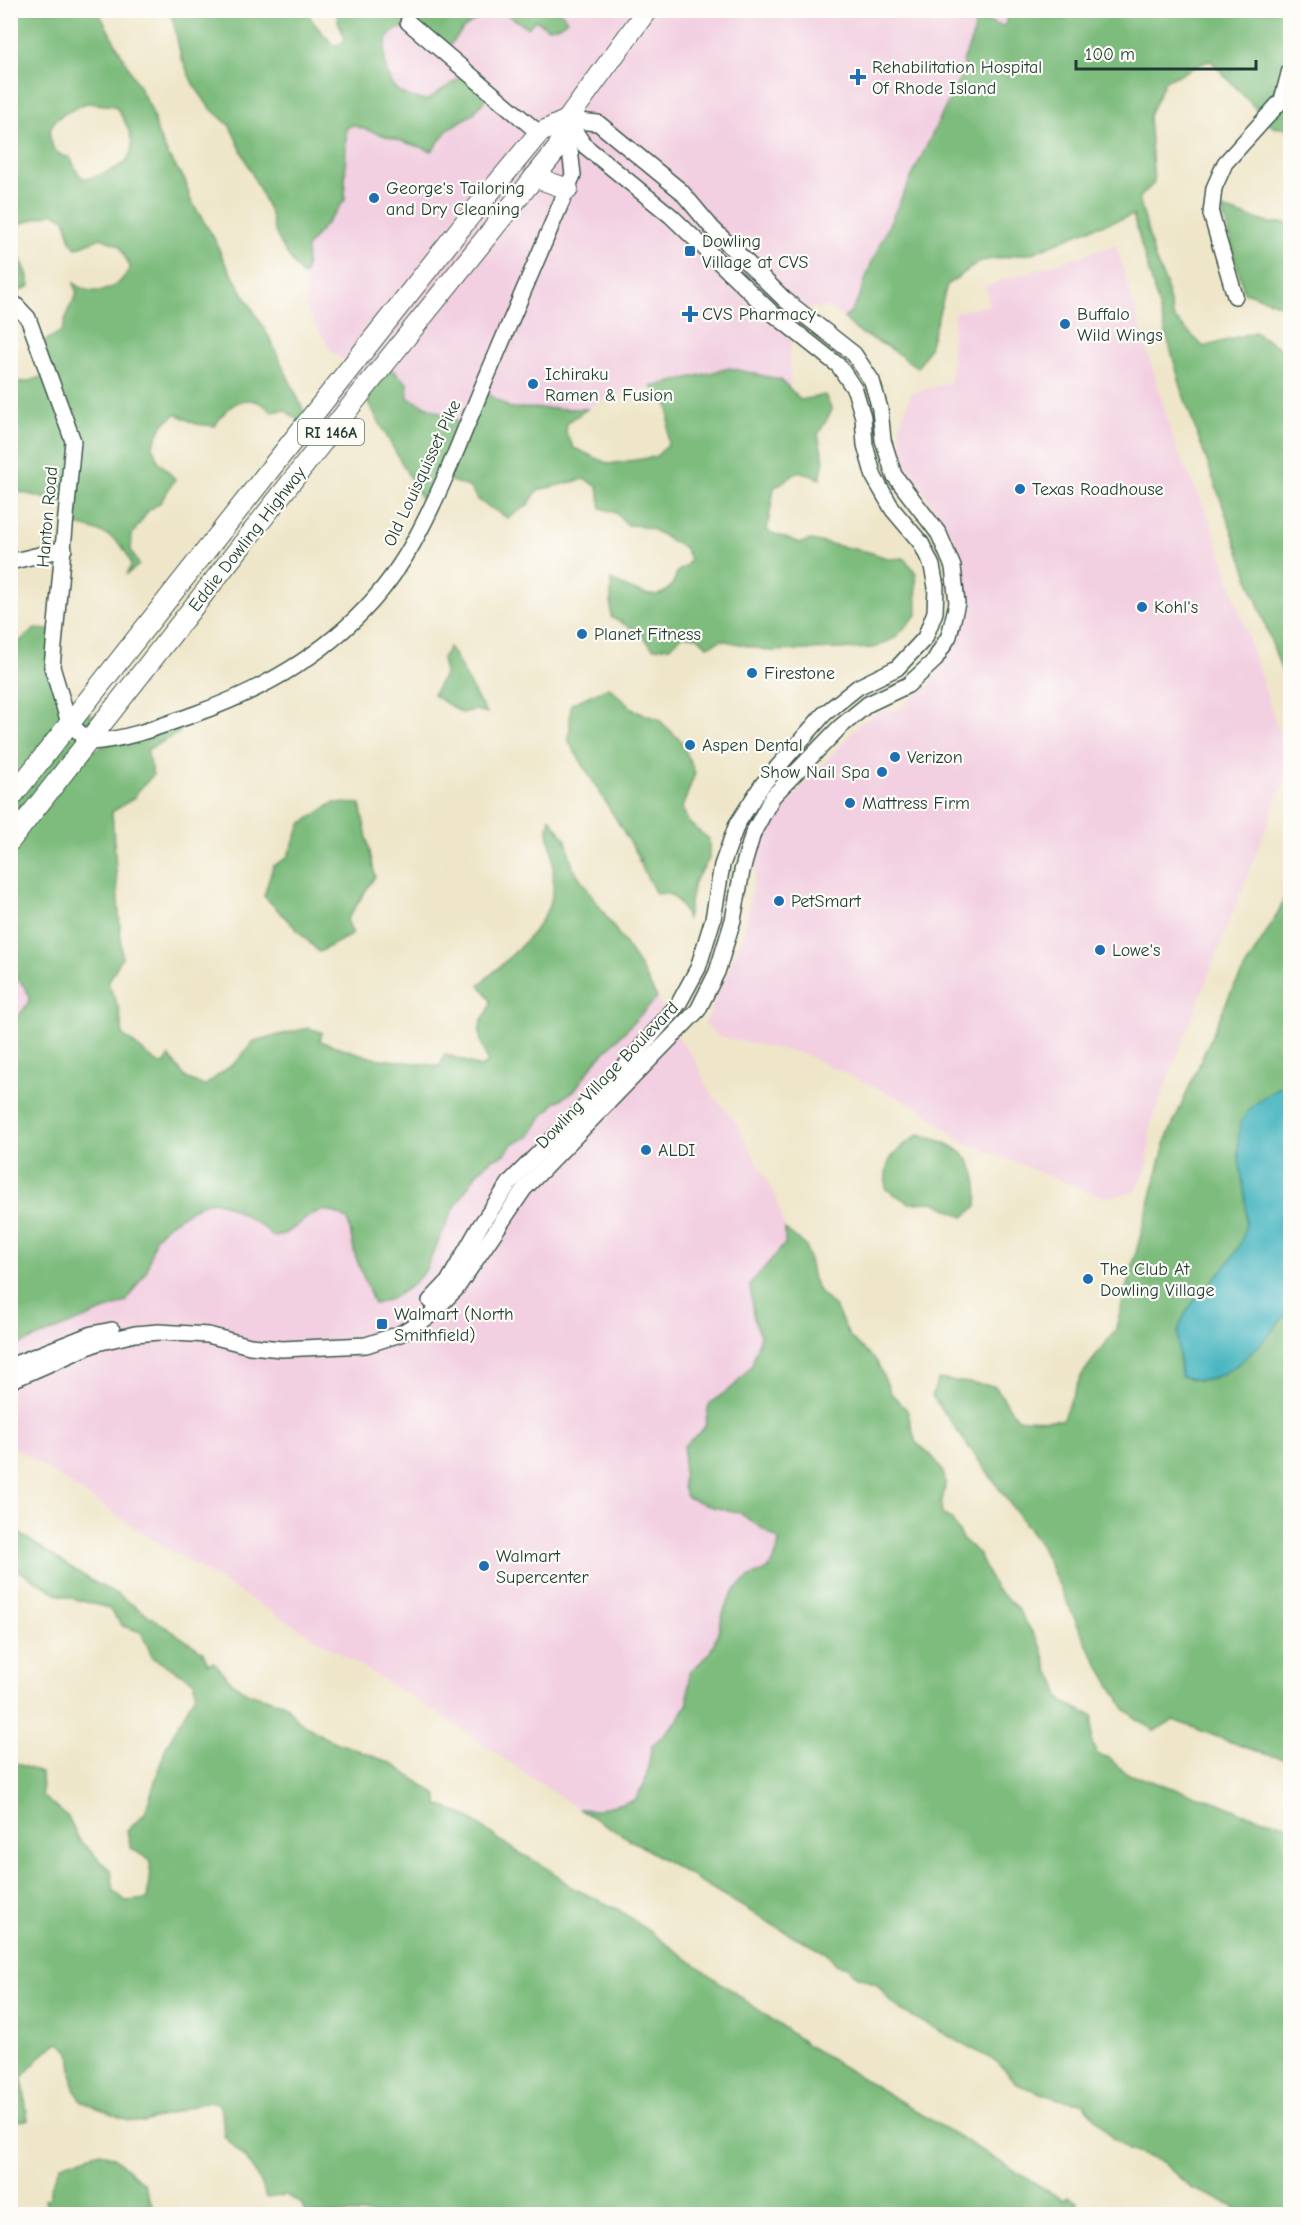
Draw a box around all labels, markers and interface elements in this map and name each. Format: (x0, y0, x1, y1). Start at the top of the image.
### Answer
scale bar (1076, 33, 1256, 71)
text: 100 m (1085, 44, 1135, 65)
place label: Rehabilitation Hospital Of Rhode Island (872, 57, 1042, 99)
marker: Rehabilitation Hospital Of Rhode Island (849, 68, 867, 86)
place label: George's Tailoring and Dry Cleaning (386, 178, 525, 220)
marker: George's Tailoring and Dry Cleaning (367, 191, 381, 205)
place label: Dowling Village at CVS (702, 231, 809, 273)
marker: Dowling Village at CVS (683, 244, 697, 258)
place label: CVS Pharmacy (702, 304, 817, 325)
place label: Buffalo Wild Wings (1077, 304, 1163, 346)
marker: CVS Pharmacy (683, 307, 697, 321)
marker: Buffalo Wild Wings (1058, 317, 1072, 331)
place label: Ichiraku Ramen & Fusion (545, 364, 673, 406)
marker: Ichiraku Ramen & Fusion (526, 377, 540, 391)
street label: Old Louisquisset Pike (379, 397, 466, 550)
road number: RI 146A (298, 419, 364, 445)
street label: Eddie Dowling Highway (184, 462, 311, 616)
street label: Hanton Road (33, 466, 62, 568)
place label: Texas Roadhouse (1032, 479, 1164, 500)
marker: Texas Roadhouse (1013, 482, 1027, 496)
place label: Kohl's (1154, 597, 1198, 618)
marker: Kohl's (1135, 600, 1149, 614)
place label: Planet Fitness (594, 624, 701, 645)
marker: Planet Fitness (575, 627, 589, 641)
place label: Firestone (764, 663, 835, 684)
marker: Firestone (745, 666, 759, 680)
place label: Aspen Dental (702, 735, 803, 756)
marker: Aspen Dental (683, 738, 697, 752)
place label: Verizon (907, 747, 963, 768)
marker: Verizon (888, 750, 902, 764)
place label: Show Nail Spa (760, 762, 870, 783)
marker: Show Nail Spa (875, 765, 889, 779)
place label: Mattress Firm (862, 793, 970, 814)
marker: Mattress Firm (843, 796, 857, 810)
place label: PetSmart (791, 891, 862, 912)
marker: PetSmart (772, 894, 786, 908)
place label: Lowe's (1112, 940, 1161, 961)
marker: Lowe's (1093, 943, 1107, 957)
street label: Dowling Village Boulevard (532, 998, 683, 1153)
place label: ALDI (658, 1140, 695, 1161)
marker: ALDI (639, 1143, 653, 1157)
place label: The Club At Dowling Village (1100, 1259, 1214, 1301)
marker: The Club At Dowling Village (1081, 1272, 1095, 1286)
place label: Walmart (North Smithfield) (394, 1304, 514, 1346)
marker: Walmart (North Smithfield) (375, 1317, 389, 1331)
place label: Walmart Supercenter (496, 1546, 590, 1588)
marker: Walmart Supercenter (477, 1559, 491, 1573)

